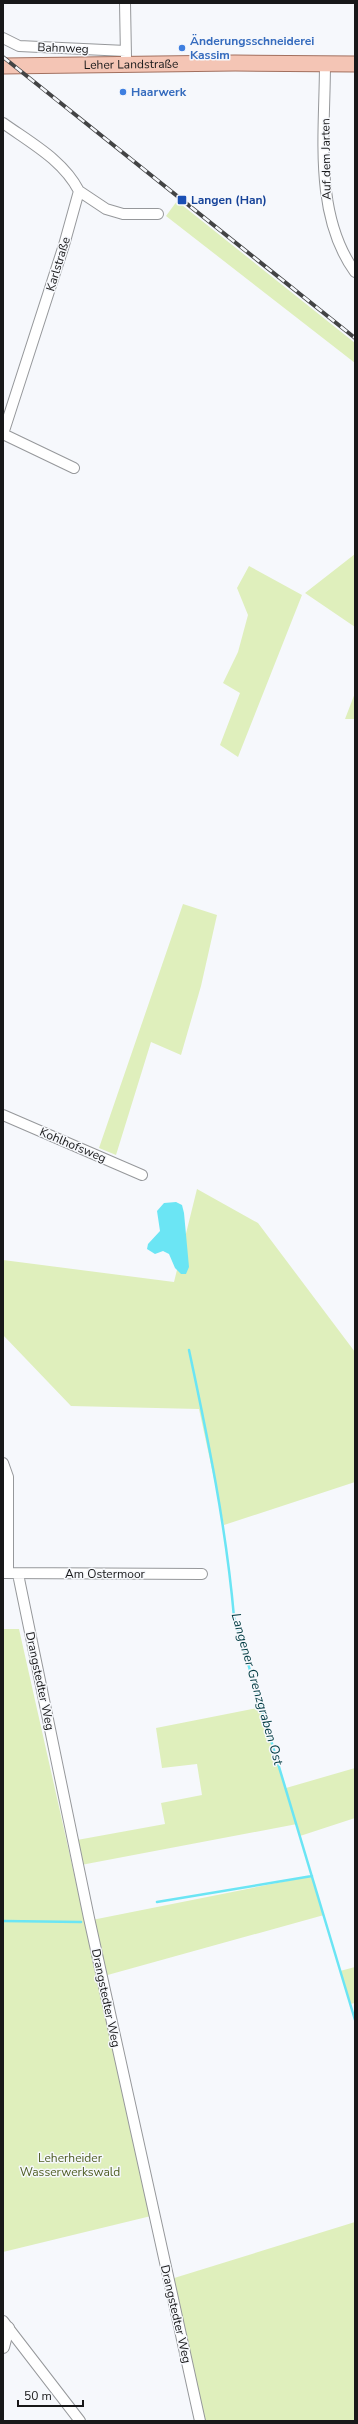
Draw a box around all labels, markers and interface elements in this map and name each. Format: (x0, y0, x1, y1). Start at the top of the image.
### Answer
place label: Änderungsschneiderei Kassim (190, 33, 314, 63)
street label: Bahnweg (37, 39, 89, 57)
marker: Änderungsschneiderei Kassim (177, 43, 187, 53)
street label: Leher Landstraße (84, 56, 178, 73)
place label: Haarwerk (131, 84, 187, 100)
marker: Haarwerk (118, 87, 128, 97)
street label: Auf dem Jarten (317, 118, 335, 200)
place label: Langen (Han) (191, 192, 267, 208)
marker: Langen (Han) (176, 194, 188, 206)
street label: Karlstraße (42, 235, 74, 293)
street label: Kohlhofsweg (37, 1124, 109, 1166)
street label: Am Ostermoor (65, 1566, 146, 1582)
water label: Langener Grenzgraben Ost (227, 1611, 287, 1768)
street label: Drangstedter Weg (22, 1630, 58, 1732)
street label: Drangstedter Weg (88, 1947, 124, 2049)
park label: Leherheider Wasserwerkswald (20, 2150, 120, 2180)
street label: Drangstedter Weg (157, 2263, 195, 2365)
scale bar (18, 2382, 83, 2408)
text: 50 m (24, 2388, 52, 2404)

